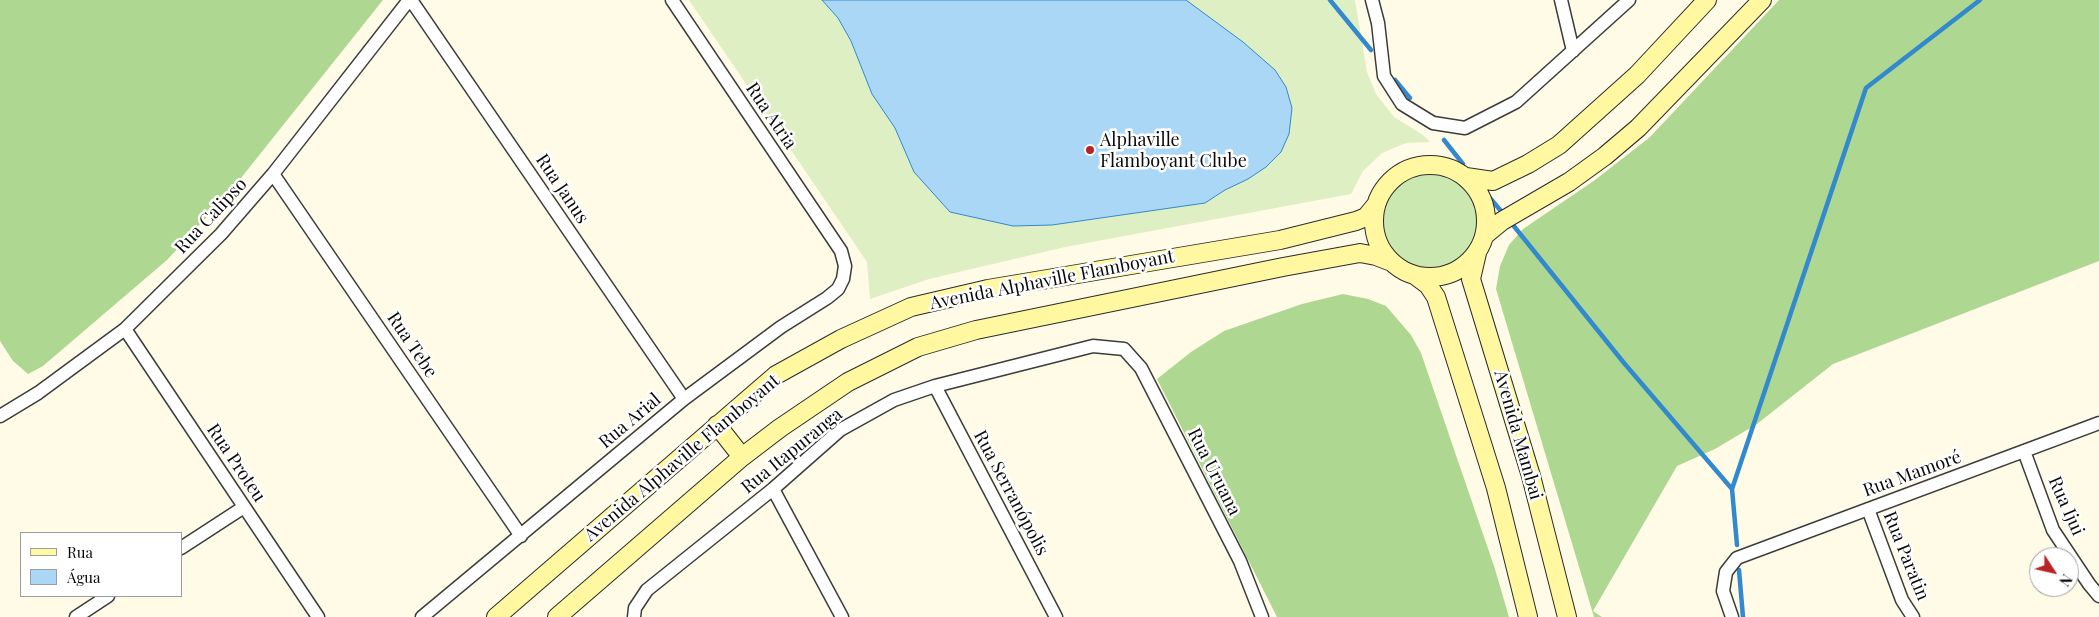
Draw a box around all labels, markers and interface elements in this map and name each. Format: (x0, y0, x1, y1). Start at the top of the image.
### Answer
street label: Rua Atria (741, 79, 801, 153)
place label: Alphaville Flamboyant Clube (1100, 129, 1247, 172)
marker: Alphaville Flamboyant Clube (1084, 144, 1096, 156)
street label: Rua Janus (531, 150, 593, 228)
street label: Rua Calipso (170, 174, 252, 258)
street label: Avenida Alphaville Flamboyant (928, 246, 1176, 314)
street label: Rua Tebe (382, 308, 442, 382)
street label: Avenida Mambai (1489, 368, 1547, 502)
street label: Avenida Alphaville Flamboyant (580, 370, 784, 546)
street label: Rua Arial (595, 389, 665, 453)
street label: Rua Itapuranga (737, 404, 847, 498)
street label: Rua Proteu (202, 420, 270, 506)
street label: Rua Uruana (1183, 425, 1245, 519)
street label: Rua Serranópolis (969, 427, 1053, 559)
street label: Rua Mamoré (1860, 446, 1964, 502)
street label: Rua Ijui (2043, 473, 2089, 539)
street label: Rua Paratin (1878, 508, 1934, 604)
legend (20, 532, 182, 597)
text: Rua (67, 542, 93, 562)
north arrow (2029, 547, 2079, 597)
text: Água (67, 567, 101, 587)
text: N (2055, 571, 2077, 590)

